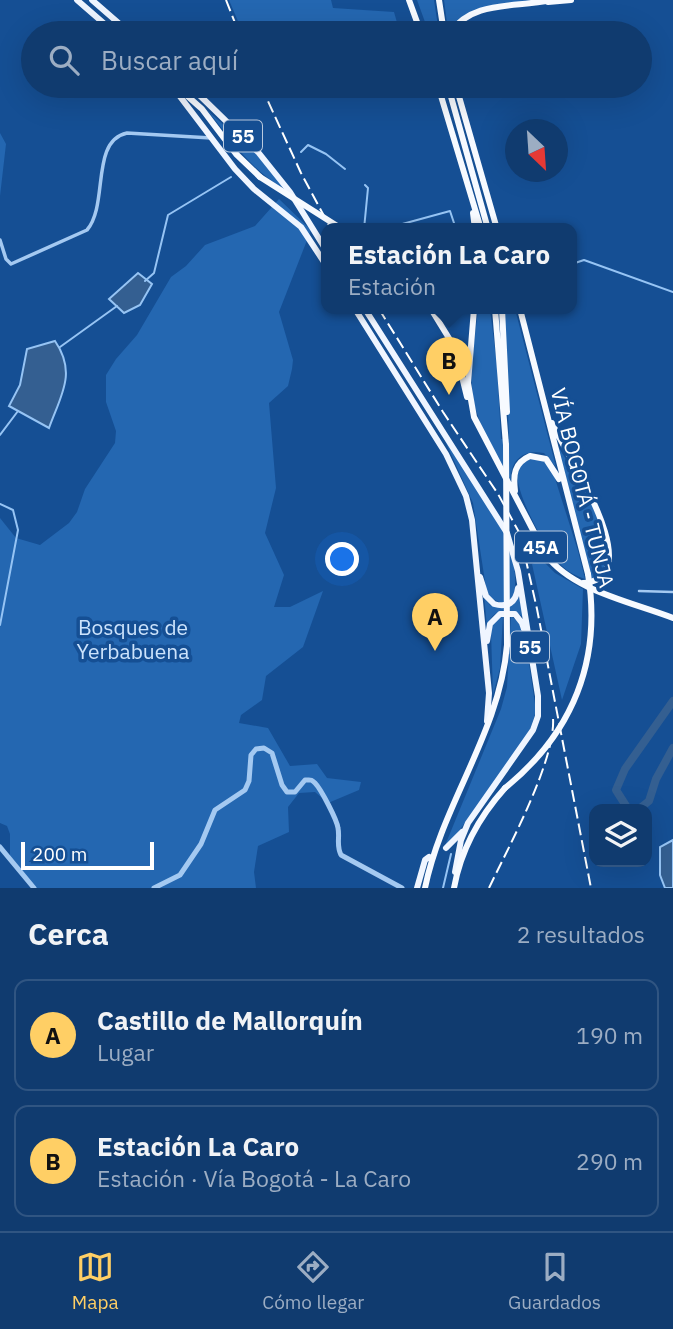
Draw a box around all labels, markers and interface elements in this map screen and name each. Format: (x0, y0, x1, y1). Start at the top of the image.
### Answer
search box (21, 21, 652, 98)
icon: search (45, 41, 83, 79)
text: Buscar aquí (101, 43, 238, 77)
north arrow (505, 119, 568, 182)
road number: 55 (224, 120, 262, 152)
popup (321, 223, 577, 314)
text: Estación La Caro (348, 237, 550, 271)
text: Estación (348, 271, 436, 301)
pin: B (426, 337, 472, 395)
street label: VÍA BOGOTÁ - TUNJA (545, 385, 621, 590)
road number: 45A (515, 532, 567, 562)
your location (325, 542, 359, 576)
pin: A (412, 593, 458, 651)
park label: Bosques de Yerbabuena (77, 613, 189, 665)
road number: 55 (511, 632, 549, 662)
map controls (589, 804, 652, 867)
button: layers (589, 804, 652, 867)
scale bar (21, 839, 154, 871)
text: 200 m (32, 842, 87, 866)
text: Cerca (28, 914, 109, 953)
text: 2 resultados (517, 919, 645, 949)
text: Castillo de Mallorquín (97, 1003, 363, 1037)
text: A (45, 1020, 61, 1050)
text: 190 m (576, 1020, 643, 1050)
text: Lugar (97, 1037, 154, 1067)
text: Estación La Caro (97, 1129, 299, 1163)
text: B (45, 1146, 61, 1176)
text: 290 m (576, 1146, 643, 1176)
text: Estación · Vía Bogotá - La Caro (97, 1163, 411, 1193)
tab: Mapa (72, 1248, 119, 1314)
tab: Cómo llegar (262, 1248, 364, 1314)
tab: Guardados (508, 1248, 601, 1314)

